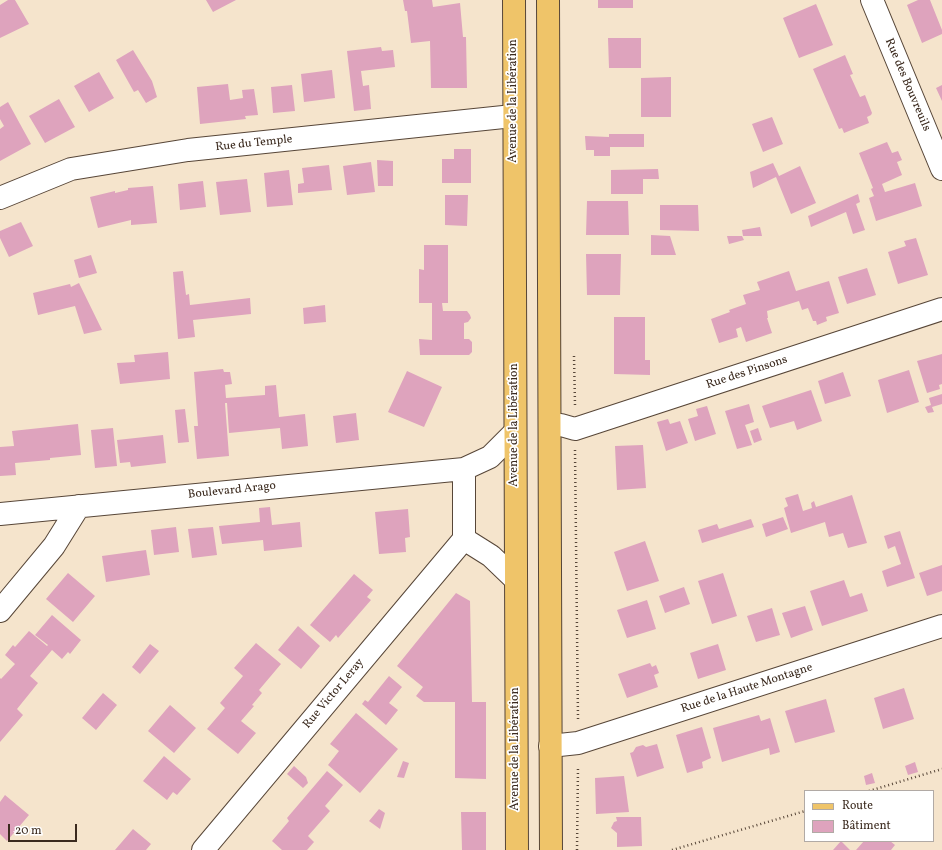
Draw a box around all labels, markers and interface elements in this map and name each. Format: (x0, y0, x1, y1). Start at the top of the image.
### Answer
street label: Rue des Bouvreuils (881, 36, 933, 134)
street label: Avenue de la Libération (507, 39, 521, 163)
street label: Rue du Temple (215, 133, 293, 155)
street label: Rue des Pinsons (705, 353, 789, 393)
street label: Avenue de la Libération (508, 363, 522, 487)
street label: Boulevard Arago (187, 479, 277, 503)
street label: Rue Victor Leray (300, 656, 368, 732)
street label: Rue de la Haute Montagne (679, 661, 815, 717)
street label: Avenue de la Libération (509, 687, 523, 811)
legend (804, 790, 934, 842)
text: Route (842, 798, 873, 814)
scale bar (10, 816, 79, 842)
text: Bâtiment (842, 818, 891, 834)
text: 20 m (15, 823, 42, 839)

